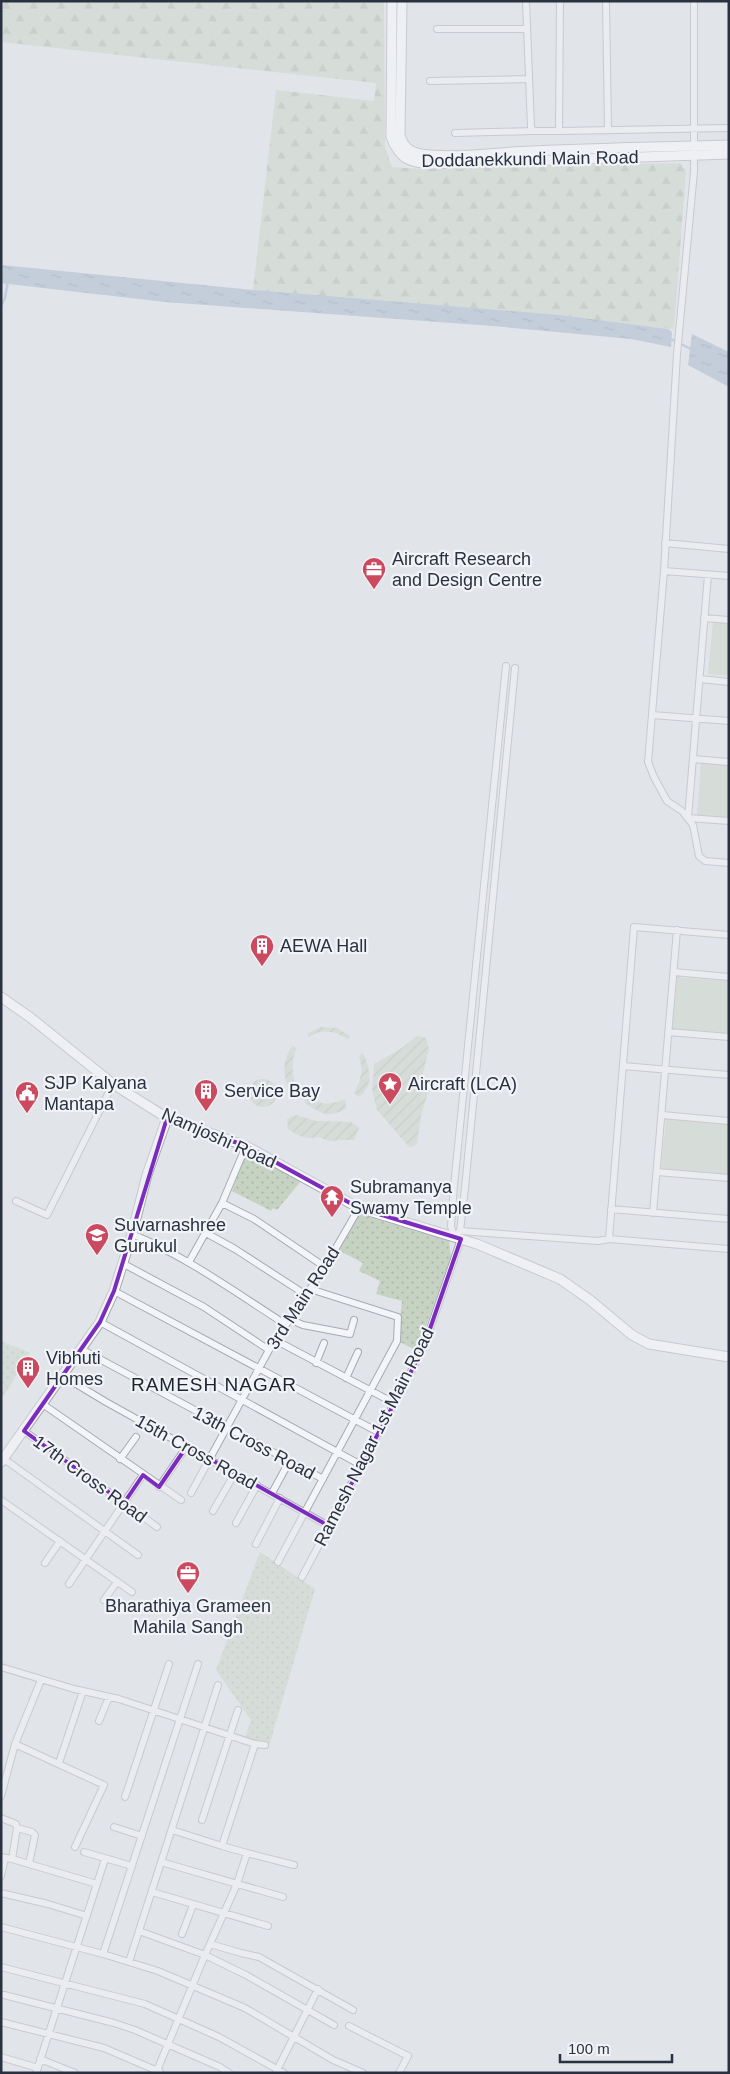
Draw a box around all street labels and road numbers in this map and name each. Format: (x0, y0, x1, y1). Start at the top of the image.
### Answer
street label: Doddanekkundi Main Road (421, 147, 639, 171)
street label: Namjoshi Road (159, 1104, 279, 1172)
street label: 3rd Main Road (262, 1243, 344, 1353)
street label: Ramesh Nagar 1st Main Road (310, 1325, 438, 1549)
street label: 13th Cross Road (190, 1402, 318, 1484)
street label: 15th Cross Road (132, 1411, 260, 1493)
street label: 17th Cross Road (29, 1431, 151, 1527)

